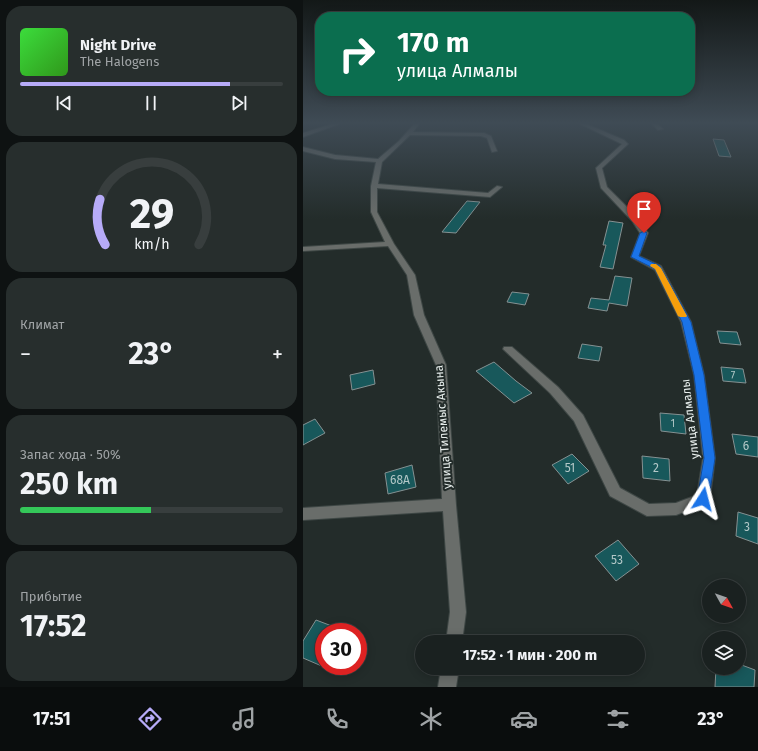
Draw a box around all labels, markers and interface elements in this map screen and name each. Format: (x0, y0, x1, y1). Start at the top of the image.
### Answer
text: 170 m (397, 26, 469, 59)
icon: right (331, 28, 383, 80)
text: Night Drive (80, 36, 156, 54)
text: The Halogens (80, 54, 159, 69)
text: улица Алмалы (397, 60, 518, 82)
icon: previous (53, 92, 75, 114)
icon: pause (140, 92, 162, 114)
icon: next (228, 92, 250, 114)
text: 29 (129, 189, 174, 239)
pin (627, 192, 661, 233)
icon: arrive (633, 198, 655, 220)
text: km/h (134, 236, 169, 253)
text: Климат (20, 317, 64, 332)
text: 23° (128, 336, 175, 372)
text: − (20, 341, 31, 368)
text: + (272, 341, 283, 368)
street label: улица Тилемыс Акына (432, 364, 454, 490)
house number: 7 (731, 370, 736, 382)
street label: улица Алмалы (678, 378, 702, 460)
house number: 1 (671, 418, 675, 430)
house number: 6 (743, 439, 749, 453)
text: Запас хода · 50% (20, 447, 121, 462)
house number: 51 (565, 461, 575, 475)
house number: 2 (653, 461, 659, 475)
text: 250 km (20, 466, 118, 502)
house number: 68А (390, 473, 410, 487)
position arrow (682, 478, 724, 520)
house number: 3 (744, 520, 750, 534)
house number: 53 (611, 553, 623, 567)
north arrow (702, 579, 746, 623)
map controls (702, 579, 746, 675)
text: Прибытие (20, 589, 82, 604)
text: 17:52 (20, 608, 87, 644)
speed limit sign: 30 (315, 623, 367, 675)
button: layers (702, 631, 746, 675)
text: 17:52 · 1 мин · 200 m (463, 646, 597, 664)
icon: directions (136, 705, 164, 733)
icon: music (230, 705, 258, 733)
icon: phone (323, 705, 351, 733)
icon: climate (417, 705, 445, 733)
icon: car (510, 705, 538, 733)
icon: filters (604, 705, 632, 733)
text: 17:51 (33, 708, 71, 730)
text: 23° (697, 708, 725, 730)

